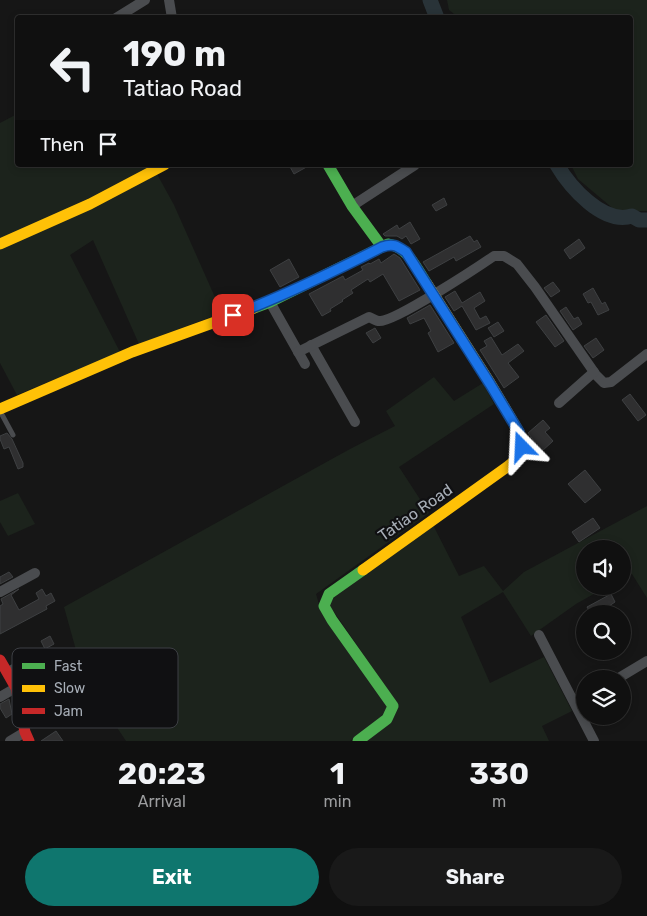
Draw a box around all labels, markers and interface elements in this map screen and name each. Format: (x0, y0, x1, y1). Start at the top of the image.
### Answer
text: 190 m (123, 33, 226, 75)
icon: left (40, 35, 105, 100)
text: Tatiao Road (123, 75, 242, 102)
icon: arrive (94, 130, 122, 158)
text: Then (40, 133, 84, 156)
pin (212, 294, 254, 336)
icon: arrive (219, 301, 247, 329)
position arrow (495, 420, 547, 472)
street label: Tatiao Road (374, 480, 456, 545)
map controls (576, 540, 631, 725)
button: sound (576, 540, 631, 595)
button: search (576, 605, 631, 660)
legend (12, 648, 178, 728)
text: Fast (54, 658, 83, 675)
button: layers (576, 670, 631, 725)
text: Slow (54, 680, 85, 697)
text: Jam (54, 703, 83, 720)
text: 20:23 (118, 756, 206, 792)
text: 1 (330, 756, 345, 792)
text: 330 (469, 756, 529, 792)
text: Arrival (138, 792, 186, 811)
text: min (324, 792, 351, 811)
text: m (492, 792, 506, 811)
button: Exit (25, 848, 319, 906)
button: Share (329, 848, 622, 906)

